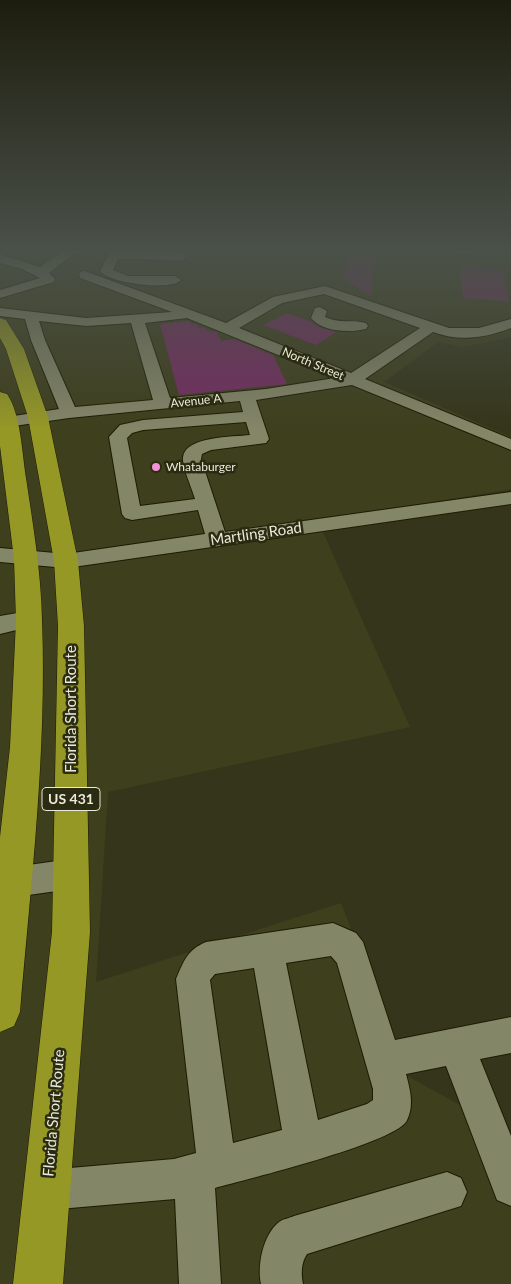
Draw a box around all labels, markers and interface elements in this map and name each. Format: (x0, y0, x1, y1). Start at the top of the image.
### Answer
street label: North Street (280, 345, 346, 383)
street label: Avenue A (170, 391, 222, 411)
place label: Whataburger (166, 460, 236, 474)
marker: Whataburger (150, 461, 162, 473)
street label: Martling Road (209, 519, 303, 549)
street label: Florida Short Route (62, 645, 80, 773)
road number: US 431 (42, 788, 100, 811)
street label: Florida Short Route (39, 1049, 69, 1177)

